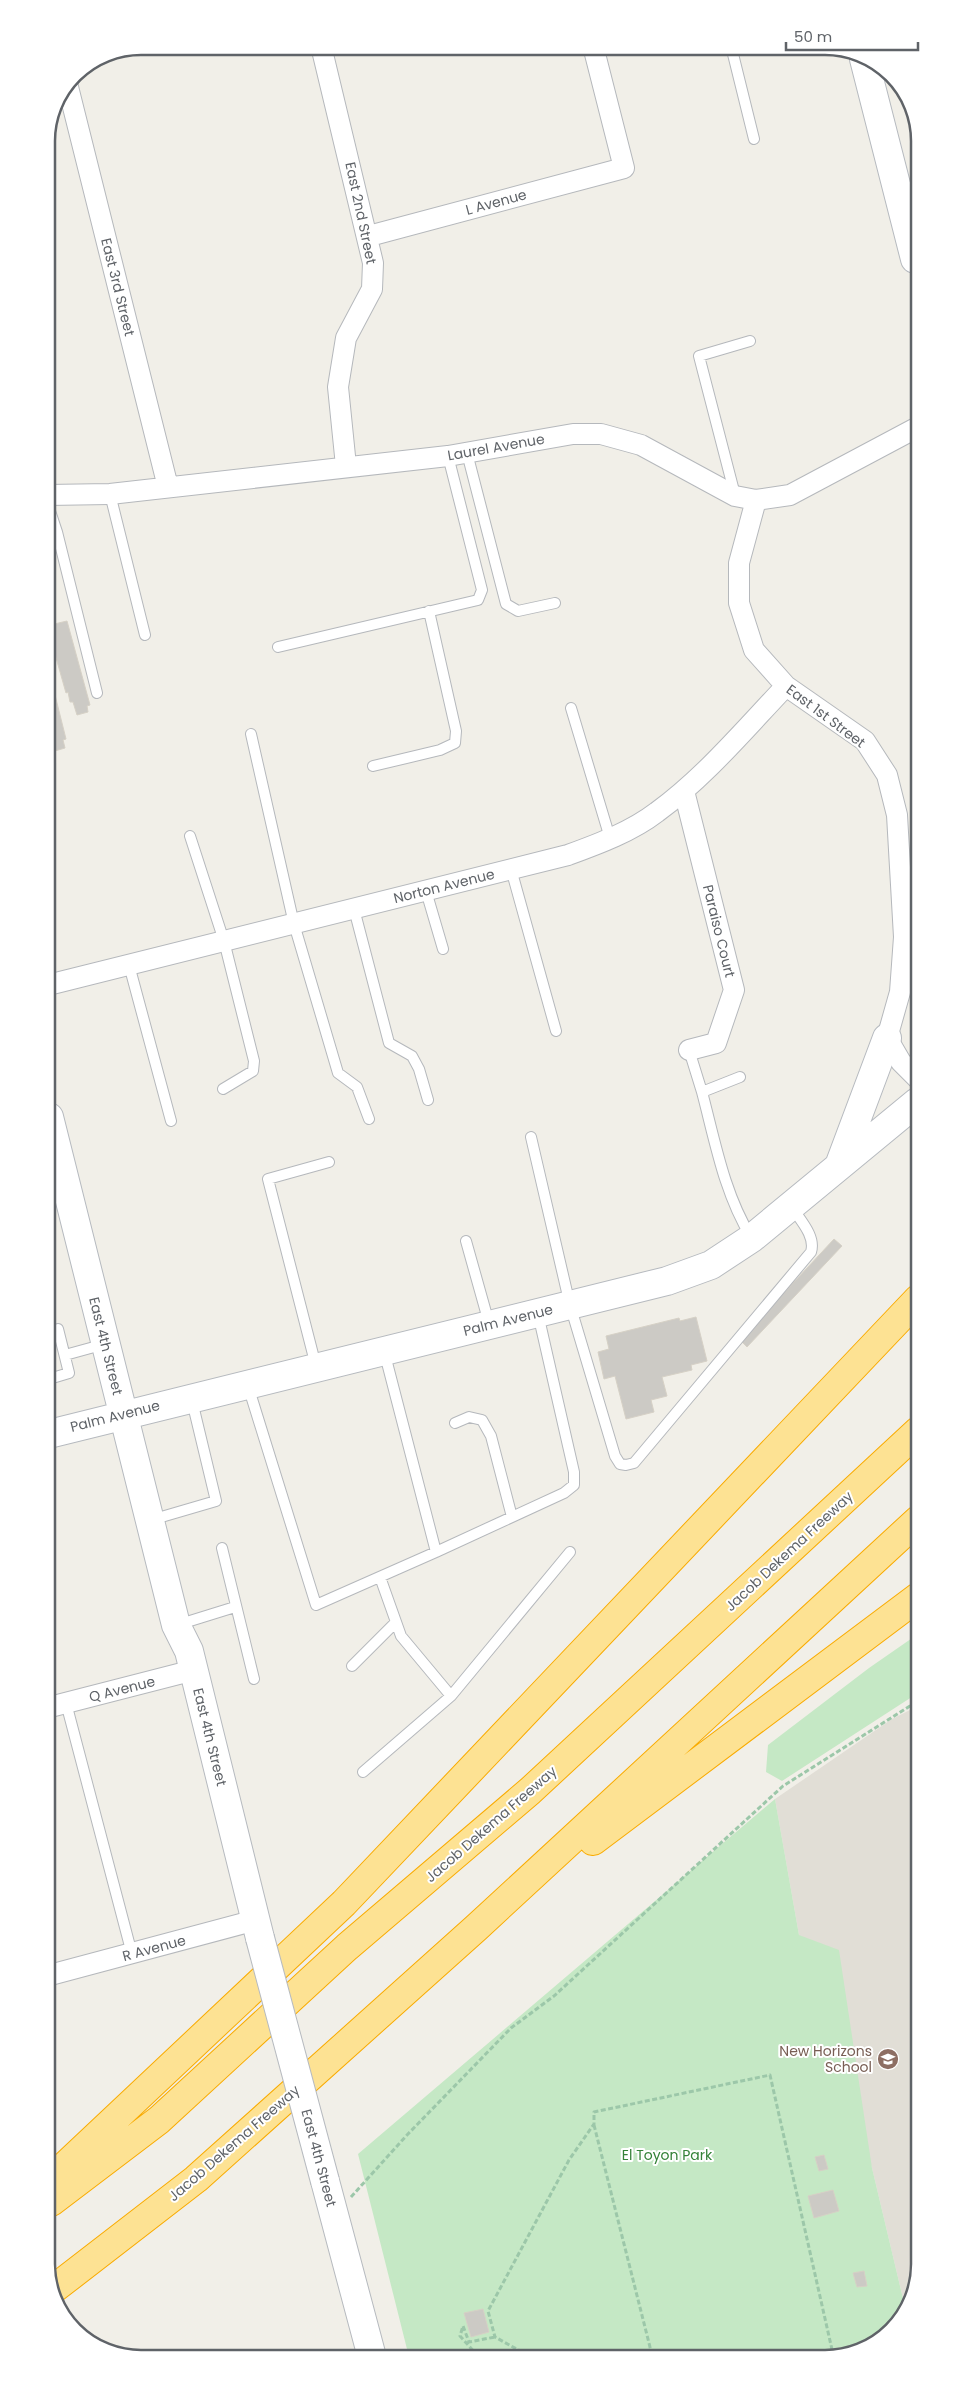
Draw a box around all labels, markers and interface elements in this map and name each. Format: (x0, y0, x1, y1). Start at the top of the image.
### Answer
scale bar (786, 20, 918, 52)
text: 50 m (794, 26, 832, 47)
street label: East 2nd Street (340, 160, 382, 266)
street label: L Avenue (463, 184, 529, 220)
street label: East 3rd Street (96, 236, 140, 338)
street label: Laurel Avenue (446, 429, 546, 465)
street label: East 1st Street (782, 680, 870, 752)
street label: Norton Avenue (391, 864, 497, 908)
street label: Paraiso Court (698, 883, 740, 979)
street label: East 4th Street (84, 1295, 128, 1397)
street label: Palm Avenue (461, 1299, 555, 1341)
street label: Palm Avenue (68, 1395, 162, 1437)
street label: Jacob Dekema Freeway (721, 1486, 857, 1616)
street label: Q Avenue (87, 1671, 157, 1707)
street label: East 4th Street (188, 1686, 232, 1788)
street label: Jacob Dekema Freeway (421, 1761, 561, 1887)
street label: R Avenue (120, 1930, 188, 1966)
place label: New Horizons School (779, 2041, 872, 2077)
school or university icon: New Horizons School (876, 2047, 900, 2071)
street label: Jacob Dekema Freeway (164, 2080, 304, 2206)
street label: East 4th Street (296, 2107, 342, 2209)
park label: El Toyon Park (622, 2145, 713, 2165)

